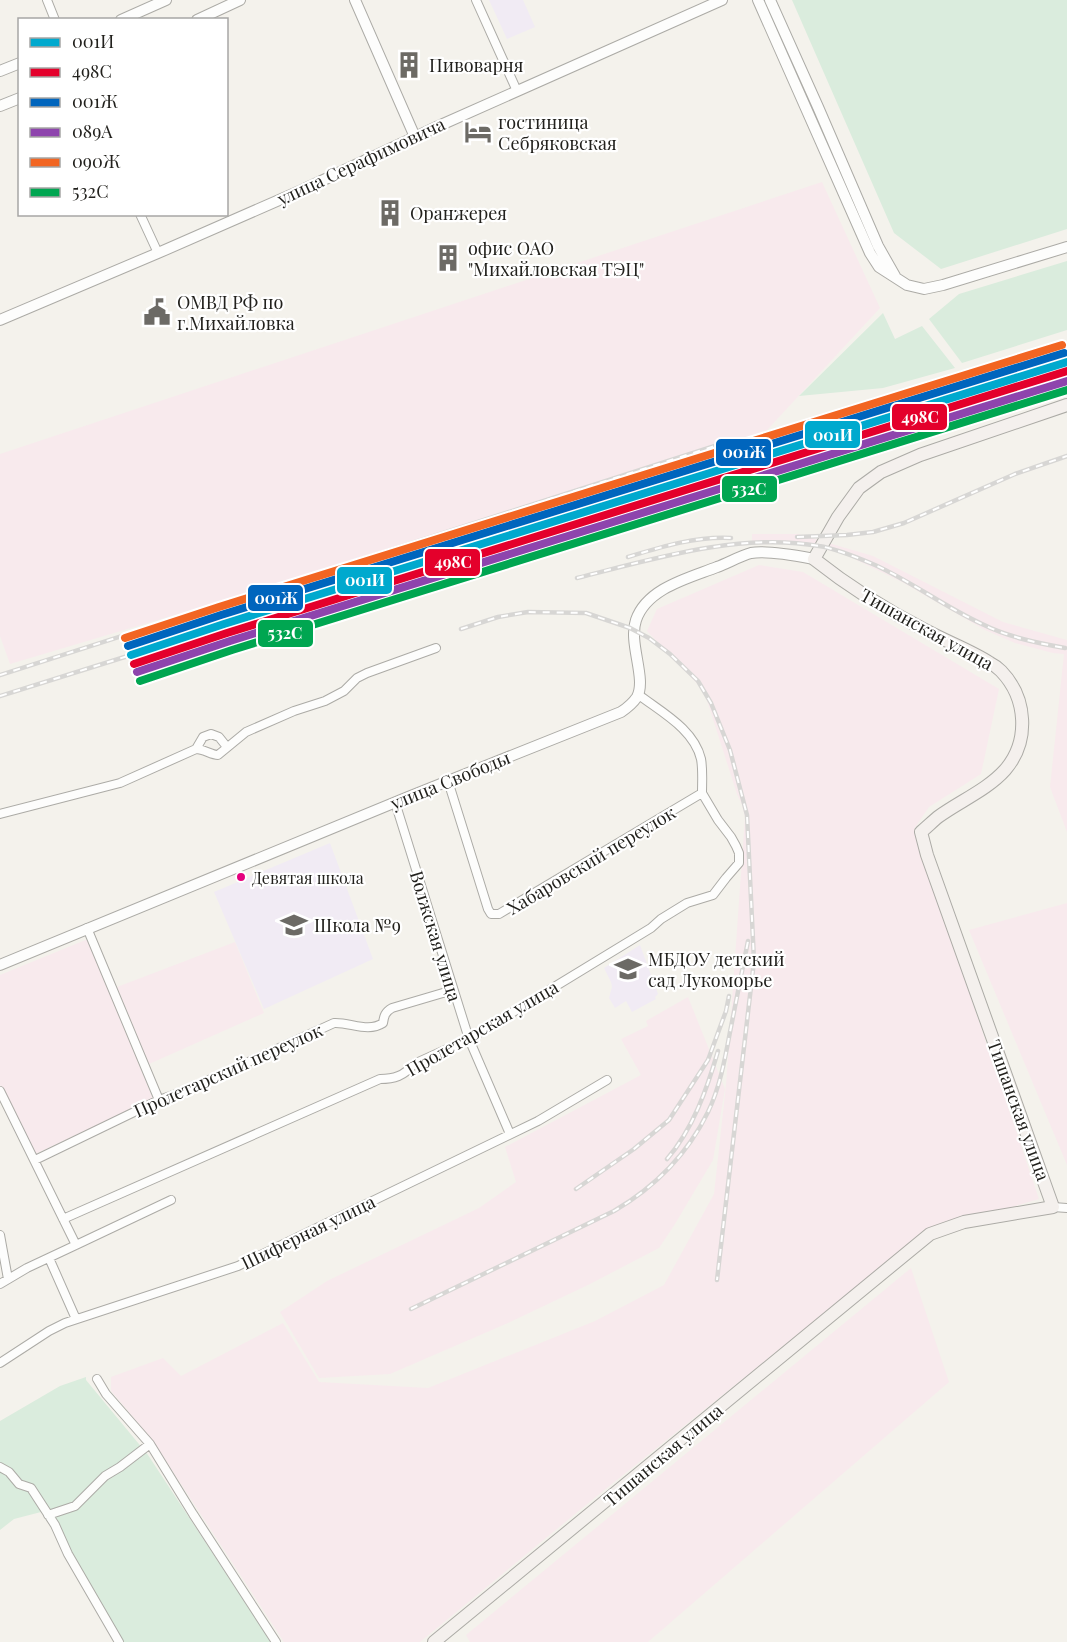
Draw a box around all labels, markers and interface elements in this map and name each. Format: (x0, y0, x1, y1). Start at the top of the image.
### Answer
legend (18, 18, 228, 216)
text: 001И (72, 29, 114, 53)
building icon: Пивоварня (394, 50, 424, 80)
place label: Пивоварня (429, 53, 524, 77)
text: 498С (72, 59, 112, 83)
text: 001Ж (72, 89, 118, 113)
place label: гостиница Себряковская (498, 110, 617, 155)
street label: улица Серафимовича (272, 112, 449, 211)
hotel icon: гостиница Себряковская (463, 117, 493, 147)
text: 089А (72, 119, 113, 143)
text: 090Ж (72, 149, 121, 173)
text: 532С (72, 179, 109, 203)
building icon: Оранжерея (375, 198, 405, 228)
place label: Оранжерея (410, 201, 507, 225)
place label: офис ОАО "Михайловская ТЭЦ" (468, 236, 645, 281)
building icon: офис ОАО "Михайловская ТЭЦ" (433, 243, 463, 273)
place label: ОМВД РФ по г.Михайловка (177, 290, 295, 335)
public building icon: ОМВД РФ по г.Михайловка (142, 297, 172, 327)
line badge: 498С (891, 403, 948, 431)
text: 498С (901, 406, 939, 427)
line badge: 001И (804, 420, 861, 449)
text: 001И (813, 424, 853, 445)
line badge: 001Ж (715, 438, 772, 467)
text: 001Ж (722, 441, 766, 462)
line badge: 532С (721, 475, 778, 503)
text: 532С (732, 478, 766, 499)
line badge: 498С (424, 548, 481, 577)
text: 498С (434, 551, 472, 572)
line badge: 001И (336, 566, 393, 595)
text: 001И (345, 569, 385, 590)
street label: Тишанская улица (856, 583, 998, 675)
line badge: 001Ж (247, 584, 304, 612)
text: 001Ж (254, 587, 298, 608)
line badge: 532С (257, 619, 314, 648)
text: 532С (268, 622, 302, 643)
street label: улица Свободы (386, 745, 514, 815)
street label: Хабаровский переулок (502, 800, 680, 920)
place label: Девятая школа (252, 867, 364, 888)
street label: Волжская улица (405, 868, 467, 1004)
marker: Девятая школа (235, 871, 247, 883)
school or university icon: Школа №9 (279, 910, 309, 940)
place label: Школа №9 (314, 913, 401, 937)
place label: МБДОУ детский сад Лукоморье (648, 947, 784, 992)
school or university icon: МБДОУ детский сад Лукоморье (613, 954, 643, 984)
street label: Пролетарская улица (402, 975, 562, 1081)
street label: Пролетарский переулок (130, 1018, 326, 1122)
street label: Тишанская улица (982, 1036, 1056, 1184)
street label: Шиферная улица (237, 1189, 379, 1275)
street label: Тишанская улица (598, 1398, 728, 1512)

